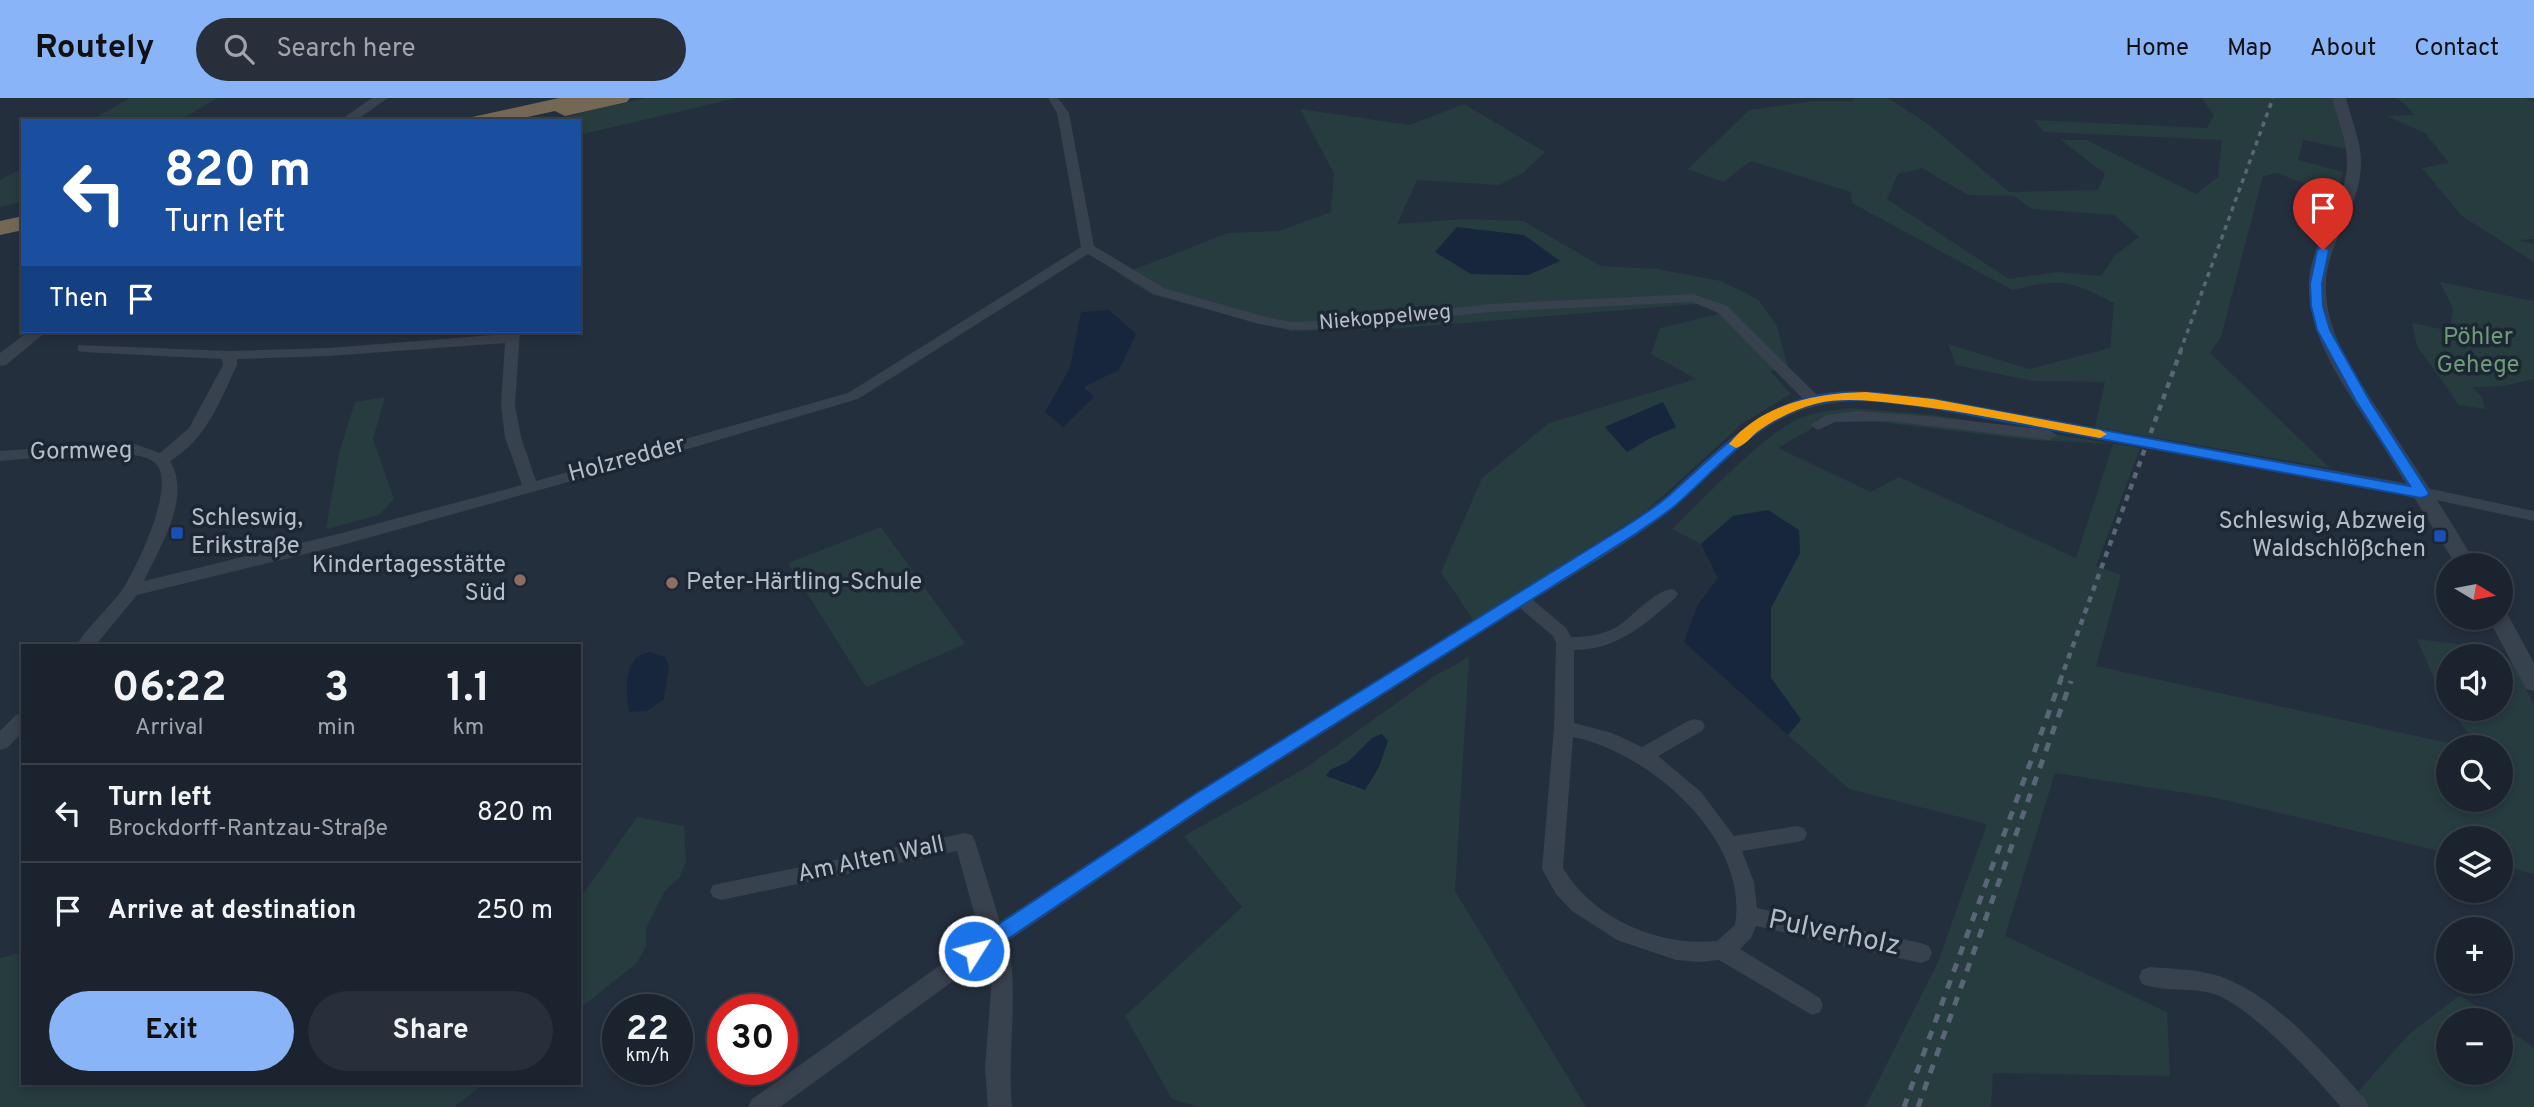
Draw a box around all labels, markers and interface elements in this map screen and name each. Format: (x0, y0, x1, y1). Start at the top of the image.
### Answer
search box (196, 18, 686, 81)
text: Routely (35, 28, 154, 70)
icon: search (220, 30, 258, 68)
text: Search here (276, 33, 415, 66)
text: Home (2125, 34, 2189, 64)
text: Map (2227, 34, 2272, 64)
text: About (2310, 34, 2376, 64)
text: Contact (2414, 34, 2499, 64)
text: 820 m (164, 142, 311, 204)
icon: left (49, 147, 140, 238)
pin (2293, 178, 2353, 250)
icon: arrive (2304, 189, 2342, 227)
text: Turn left (164, 203, 285, 243)
icon: arrive (122, 280, 160, 318)
text: Then (49, 283, 108, 316)
street label: Niekoppelweg (1318, 299, 1452, 337)
park label: Pöhler Gehege (2437, 323, 2519, 381)
street label: Holzredder (565, 430, 689, 490)
street label: Gormweg (29, 436, 133, 468)
place label: Schleswig, Erikstraße (191, 504, 303, 562)
place label: Schleswig, Abzweig Waldschlößchen (2218, 507, 2426, 565)
marker: Schleswig, Erikstraße (169, 525, 185, 541)
marker: Schleswig, Abzweig Waldschlößchen (2432, 528, 2448, 544)
place label: Kindertagesstätte Süd (312, 551, 506, 609)
north arrow (2436, 553, 2513, 630)
map controls (2436, 553, 2513, 1085)
place label: Peter-Härtling-Schule (686, 568, 922, 598)
marker: Kindertagesstätte Süd (512, 572, 528, 588)
marker: Peter-Härtling-Schule (664, 575, 680, 591)
button: sound (2436, 644, 2513, 721)
text: 06:22 (112, 663, 227, 716)
text: 3 (324, 663, 349, 716)
text: 1.1 (446, 663, 490, 716)
text: Arrival (135, 714, 203, 743)
text: min (317, 714, 356, 743)
text: km (452, 714, 484, 743)
button: search (2436, 735, 2513, 812)
text: Turn left (108, 782, 212, 815)
icon: left (49, 794, 87, 832)
text: 820 m (477, 797, 553, 830)
text: Brockdorff-Rantzau-Straße (108, 815, 388, 844)
button: layers (2436, 826, 2513, 903)
street label: Am Alten Wall (795, 830, 947, 890)
icon: arrive (49, 892, 87, 930)
text: Arrive at destination (108, 895, 356, 928)
text: 250 m (476, 895, 553, 928)
street label: Pulverholz (1765, 902, 1903, 966)
position arrow (937, 914, 1011, 988)
button: + (2436, 917, 2513, 994)
button: Exit (49, 991, 294, 1071)
button: Share (308, 991, 553, 1071)
speed limit sign: 30 (707, 994, 798, 1085)
text: 22 (626, 1008, 669, 1052)
button: − (2436, 1008, 2513, 1085)
text: km/h (626, 1045, 669, 1068)

